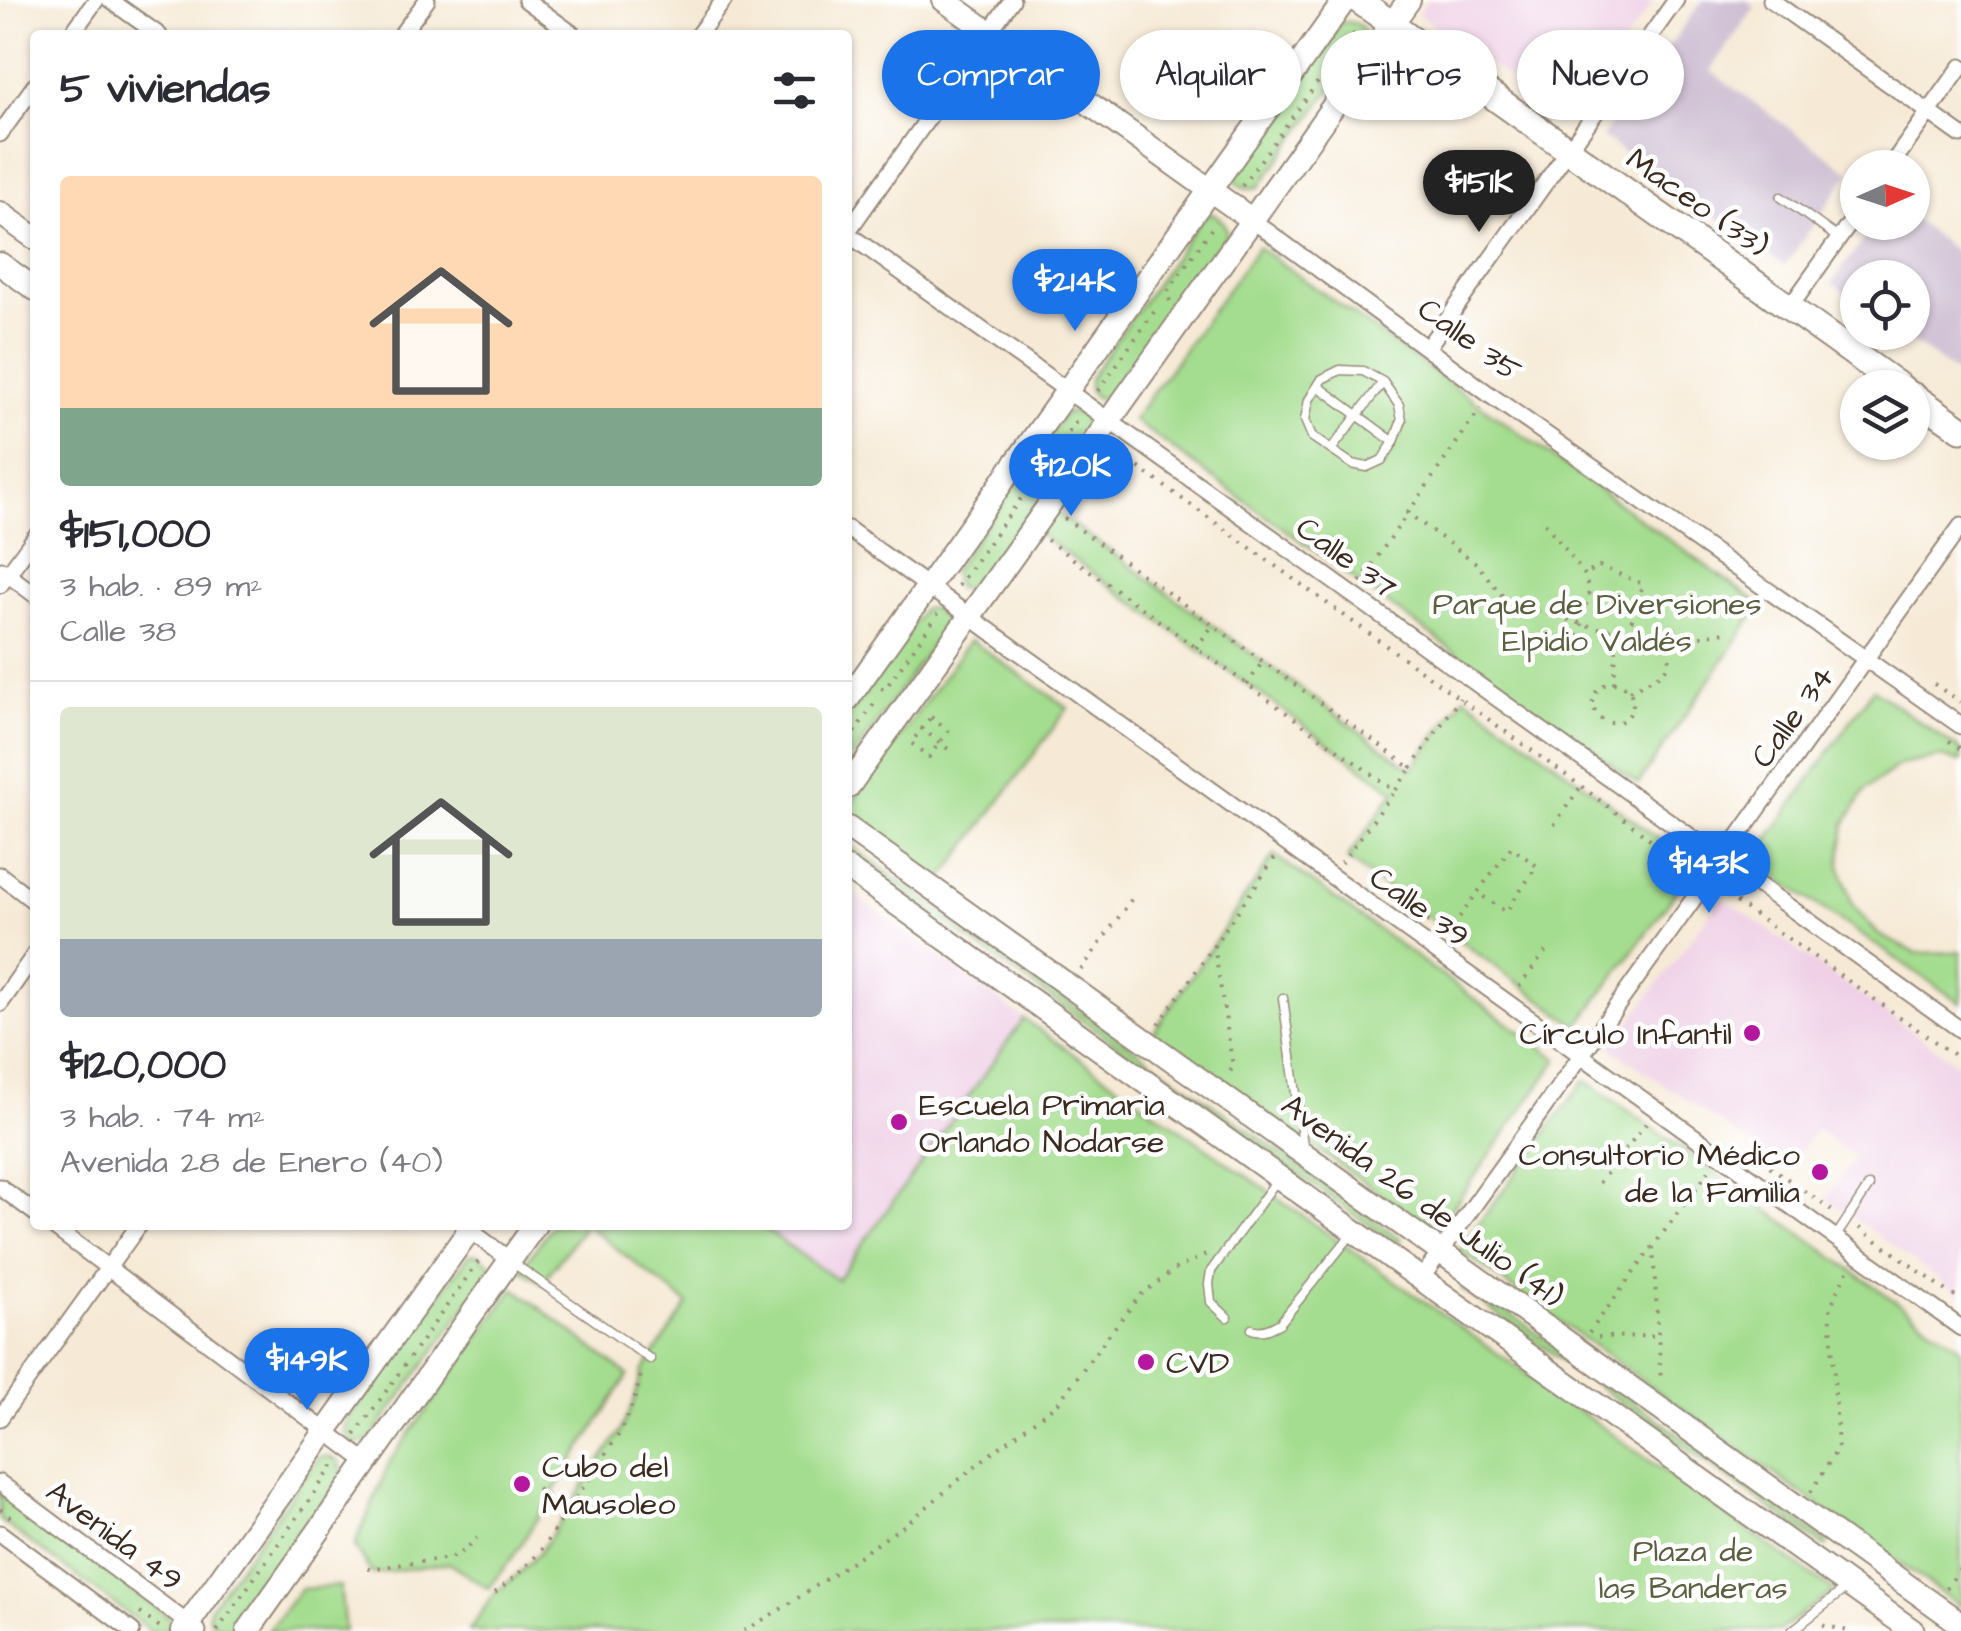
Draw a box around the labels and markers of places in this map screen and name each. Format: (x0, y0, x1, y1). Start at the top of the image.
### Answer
pin: $151K (1409, 150, 1549, 235)
pin: $214K (1005, 249, 1145, 334)
pin: $120K (1001, 434, 1141, 519)
pin: $143K (1639, 831, 1779, 916)
place label: Círculo Infantil (1520, 1012, 1732, 1057)
marker: Círculo Infantil (1741, 1022, 1763, 1044)
place label: Escuela Primaria Orlando Nodarse (919, 1083, 1165, 1165)
marker: Escuela Primaria Orlando Nodarse (888, 1111, 910, 1133)
place label: Consultorio Médico de la Familia (1518, 1133, 1800, 1215)
marker: Consultorio Médico de la Familia (1809, 1161, 1831, 1183)
pin: $149K (237, 1328, 377, 1413)
place label: CVD (1166, 1341, 1229, 1386)
marker: CVD (1135, 1351, 1157, 1373)
place label: Cubo del Mausoleo (542, 1445, 675, 1527)
marker: Cubo del Mausoleo (511, 1473, 533, 1495)

